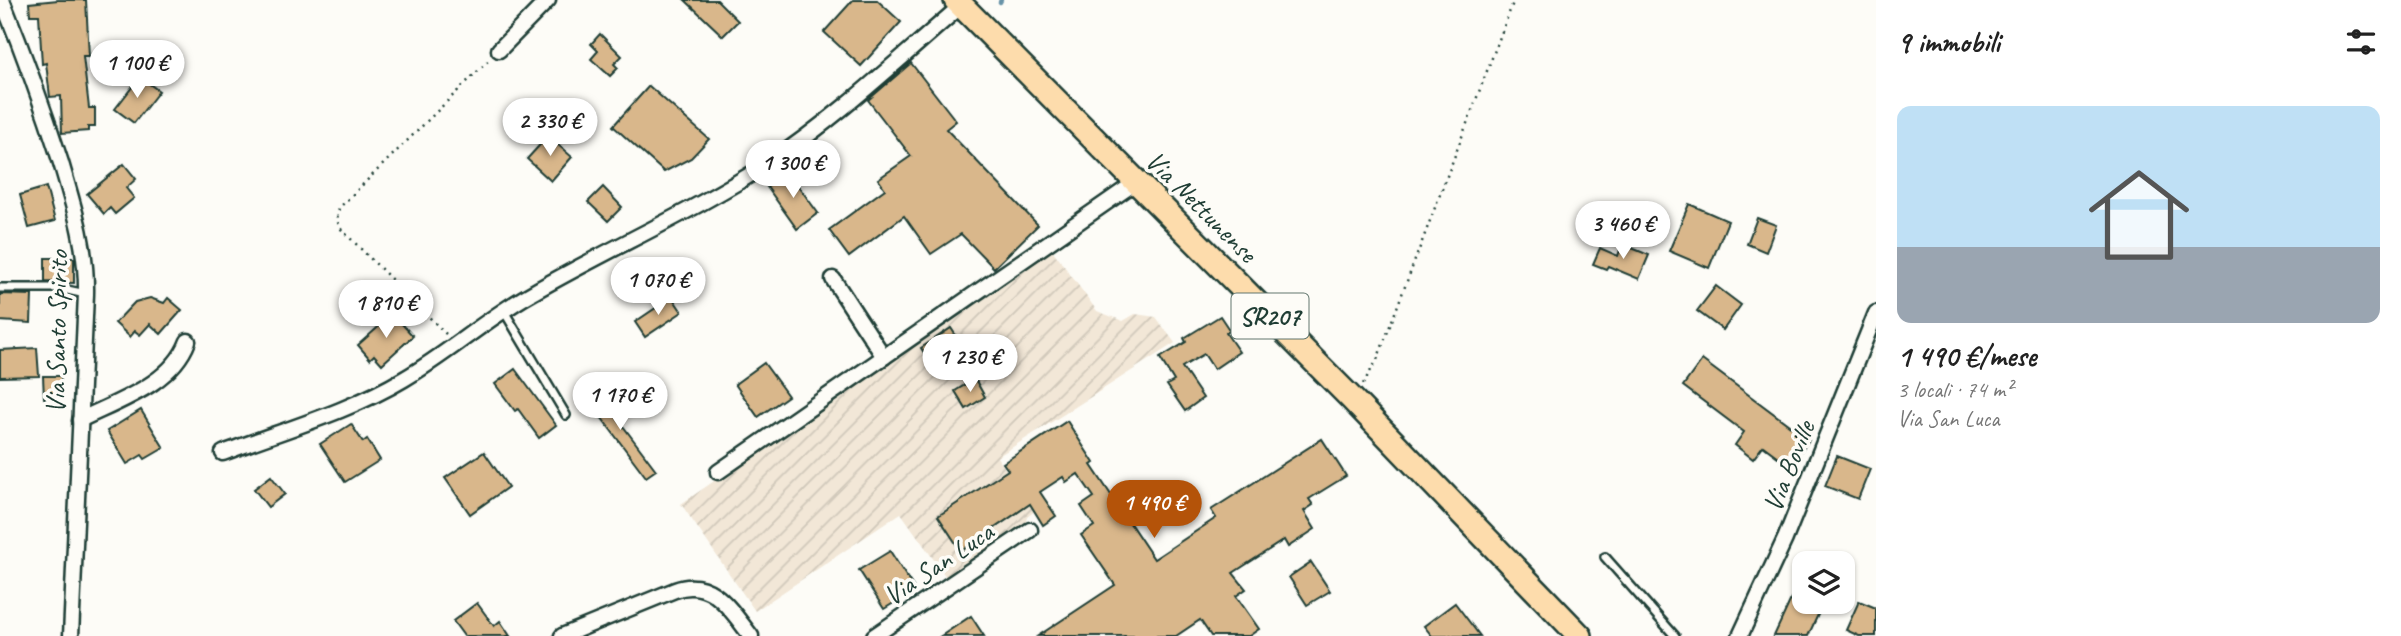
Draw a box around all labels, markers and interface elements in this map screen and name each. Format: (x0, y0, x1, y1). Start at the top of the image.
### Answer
text: 9 immobili (1897, 23, 2000, 61)
icon: filters (2342, 23, 2380, 61)
pin: 1 100 € (72, 41, 202, 100)
text: 1 100 € (106, 48, 168, 77)
pin: 2 330 € (485, 99, 615, 158)
text: 2 330 € (519, 106, 581, 135)
pin: 1 300 € (728, 140, 858, 200)
street label: Via Nettunense (1138, 143, 1266, 271)
text: 1 300 € (762, 148, 824, 177)
icon: home (2076, 152, 2202, 278)
pin: 3 460 € (1558, 202, 1688, 261)
text: 3 460 € (1591, 209, 1655, 238)
street label: Via Santo Spirito (38, 248, 75, 414)
pin: 1 070 € (593, 258, 723, 317)
text: 1 070 € (627, 265, 689, 294)
pin: 1 810 € (321, 280, 451, 340)
text: 1 810 € (355, 288, 417, 317)
road number: SR207 (1232, 294, 1308, 338)
pin: 1 230 € (905, 334, 1035, 394)
text: 1 490 €/mese (1897, 337, 2036, 375)
text: 1 230 € (939, 342, 1001, 371)
pin: 1 170 € (555, 372, 685, 432)
text: 3 locali · 74 m² (1897, 375, 2012, 404)
text: 1 170 € (589, 380, 651, 409)
text: Via San Luca (1897, 404, 2000, 433)
street label: Via Boville (1755, 414, 1823, 517)
pin: 1 490 € (1089, 480, 1219, 540)
text: 1 490 € (1123, 488, 1185, 517)
street label: Via San Luca (877, 513, 1001, 613)
map controls (1792, 551, 1855, 614)
button: layers (1792, 551, 1855, 614)

